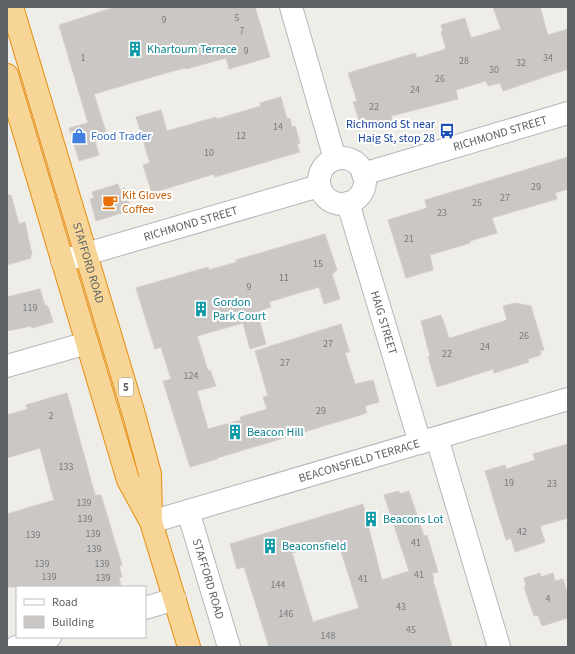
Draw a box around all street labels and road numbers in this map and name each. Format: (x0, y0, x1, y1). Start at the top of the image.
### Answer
street label: RICHMOND STREET (451, 111, 550, 156)
street label: RICHMOND STREET (142, 202, 240, 246)
street label: STAFFORD ROAD (68, 220, 108, 305)
street label: HAIG STREET (366, 289, 401, 357)
road number: 5 (119, 378, 133, 396)
street label: BEACONSFIELD TERRACE (297, 435, 422, 487)
street label: STAFFORD ROAD (188, 537, 228, 622)

